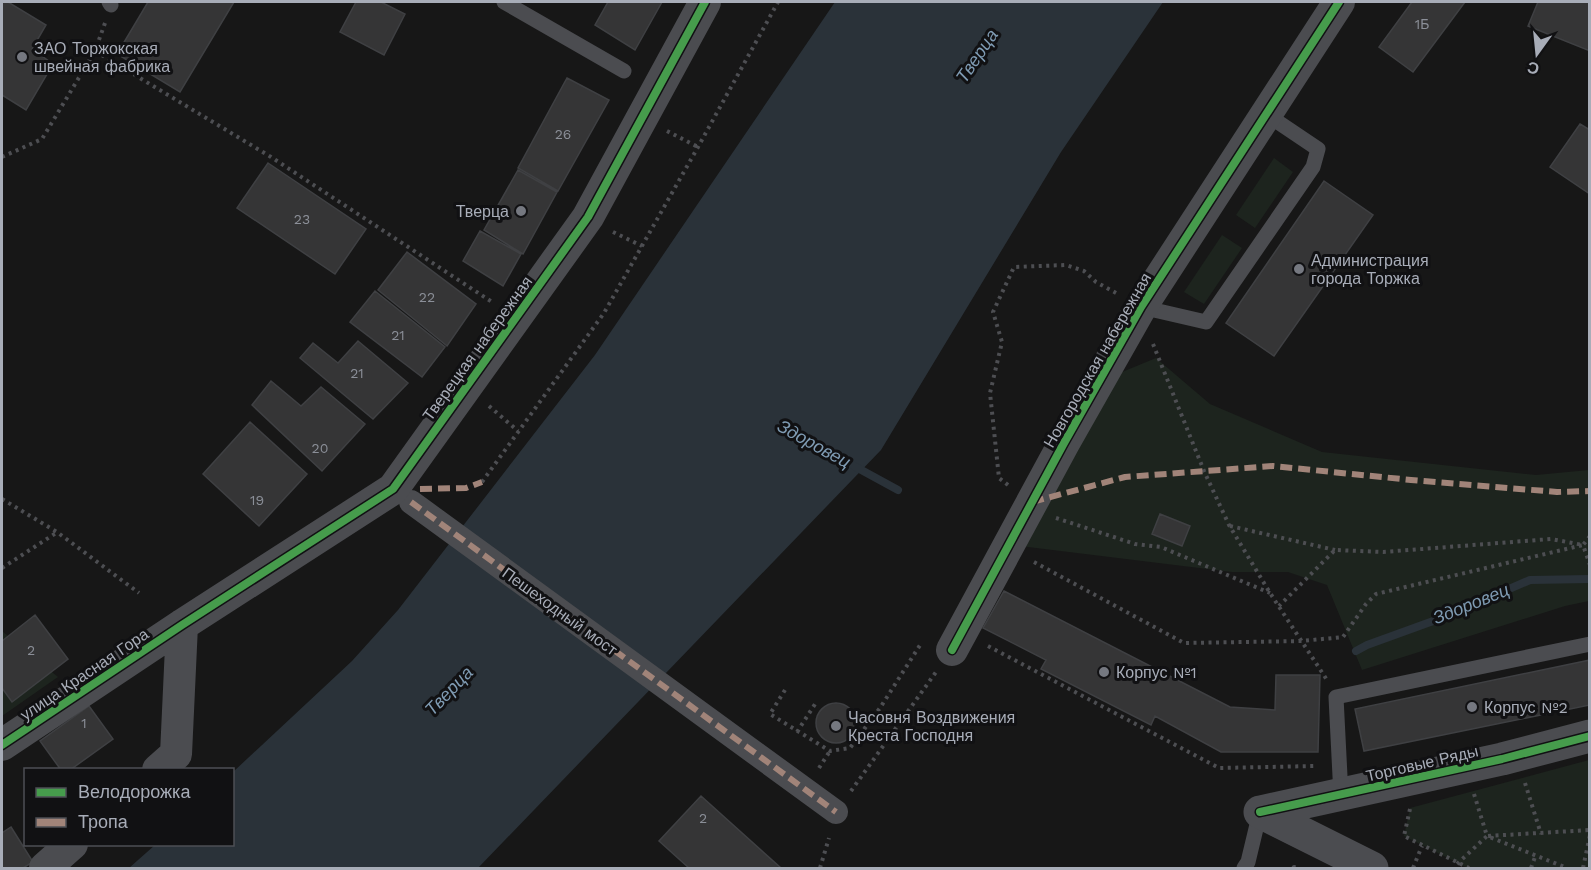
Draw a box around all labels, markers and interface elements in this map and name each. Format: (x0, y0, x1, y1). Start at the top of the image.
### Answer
house number: 1Б (1415, 16, 1429, 32)
north arrow (1507, 24, 1567, 84)
water label: Тверца (951, 25, 1002, 86)
place label: ЗАО Торжокская швейная фабрика (34, 39, 170, 76)
marker: ЗАО Торжокская швейная фабрика (15, 50, 29, 64)
text: С (1525, 57, 1541, 79)
house number: 26 (555, 126, 571, 142)
place label: Тверца (456, 202, 509, 221)
marker: Тверца (514, 204, 528, 218)
house number: 23 (294, 211, 310, 227)
place label: Администрация города Торжка (1311, 251, 1429, 288)
marker: Администрация города Торжка (1292, 262, 1306, 276)
street label: Новгородская набережная (1039, 269, 1155, 451)
street label: Тверецкая набережная (419, 272, 536, 424)
house number: 22 (419, 289, 435, 305)
house number: 21 (391, 327, 405, 343)
house number: 21 (350, 365, 364, 381)
water label: Здоровец (774, 415, 854, 472)
house number: 20 (312, 440, 328, 456)
house number: 19 (250, 492, 264, 508)
street label: Пешеходный мост (499, 563, 621, 660)
water label: Здоровец (1430, 579, 1512, 628)
street label: улица Красная Гора (16, 624, 152, 724)
house number: 2 (27, 642, 35, 658)
water label: Тверца (420, 662, 477, 720)
place label: Корпус №1 (1116, 663, 1197, 682)
marker: Корпус №1 (1097, 665, 1111, 679)
place label: Корпус №2 (1484, 698, 1568, 717)
marker: Корпус №2 (1465, 700, 1479, 714)
place label: Часовня Воздвижения Креста Господня (848, 708, 1015, 745)
house number: 1 (81, 715, 87, 731)
marker: Часовня Воздвижения Креста Господня (829, 719, 843, 733)
street label: Торговые Ряды (1364, 741, 1480, 786)
legend (24, 768, 234, 846)
text: Велодорожка (78, 781, 191, 802)
house number: 2 (699, 810, 707, 826)
text: Тропа (78, 811, 129, 832)

